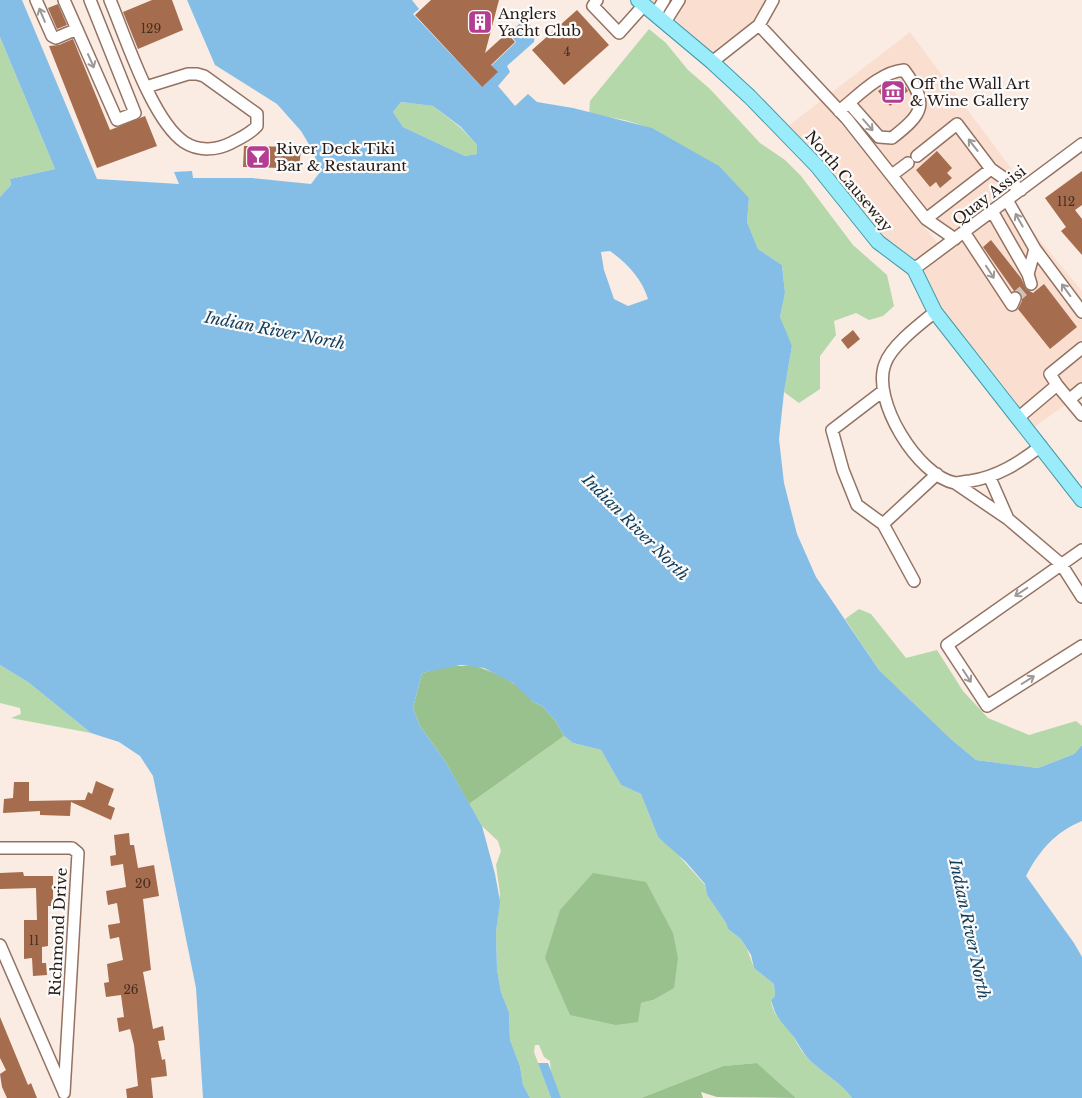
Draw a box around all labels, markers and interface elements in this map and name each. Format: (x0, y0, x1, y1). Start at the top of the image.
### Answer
place label: Anglers Yacht Club (497, 4, 581, 40)
one-way arrow (37, 8, 47, 23)
building icon: Anglers Yacht Club (467, 9, 493, 35)
house number: 129 (141, 21, 161, 36)
house number: 4 (563, 44, 571, 59)
one-way arrow (86, 53, 96, 68)
place label: Off the Wall Art & Wine Gallery (910, 74, 1031, 110)
museum icon: Off the Wall Art & Wine Gallery (880, 79, 906, 105)
one-way arrow (862, 119, 874, 132)
street label: North Causeway (801, 127, 897, 236)
one-way arrow (968, 138, 978, 152)
place label: River Deck Tiki Bar & Restaurant (276, 139, 407, 175)
bar icon: River Deck Tiki Bar & Restaurant (245, 144, 271, 170)
street label: Quay Assisi (948, 161, 1030, 229)
house number: 112 (1057, 194, 1075, 209)
one-way arrow (1013, 213, 1023, 227)
one-way arrow (985, 265, 995, 279)
one-way arrow (1061, 283, 1071, 297)
water label: Indian River North (202, 306, 347, 353)
water label: Indian River North (578, 469, 694, 585)
one-way arrow (1014, 587, 1028, 597)
one-way arrow (962, 668, 972, 682)
one-way arrow (1021, 675, 1035, 686)
water label: Indian River North (945, 856, 995, 1001)
street label: Richmond Drive (45, 867, 71, 997)
house number: 20 (135, 876, 151, 891)
house number: 11 (29, 933, 39, 948)
house number: 26 (123, 982, 139, 997)

